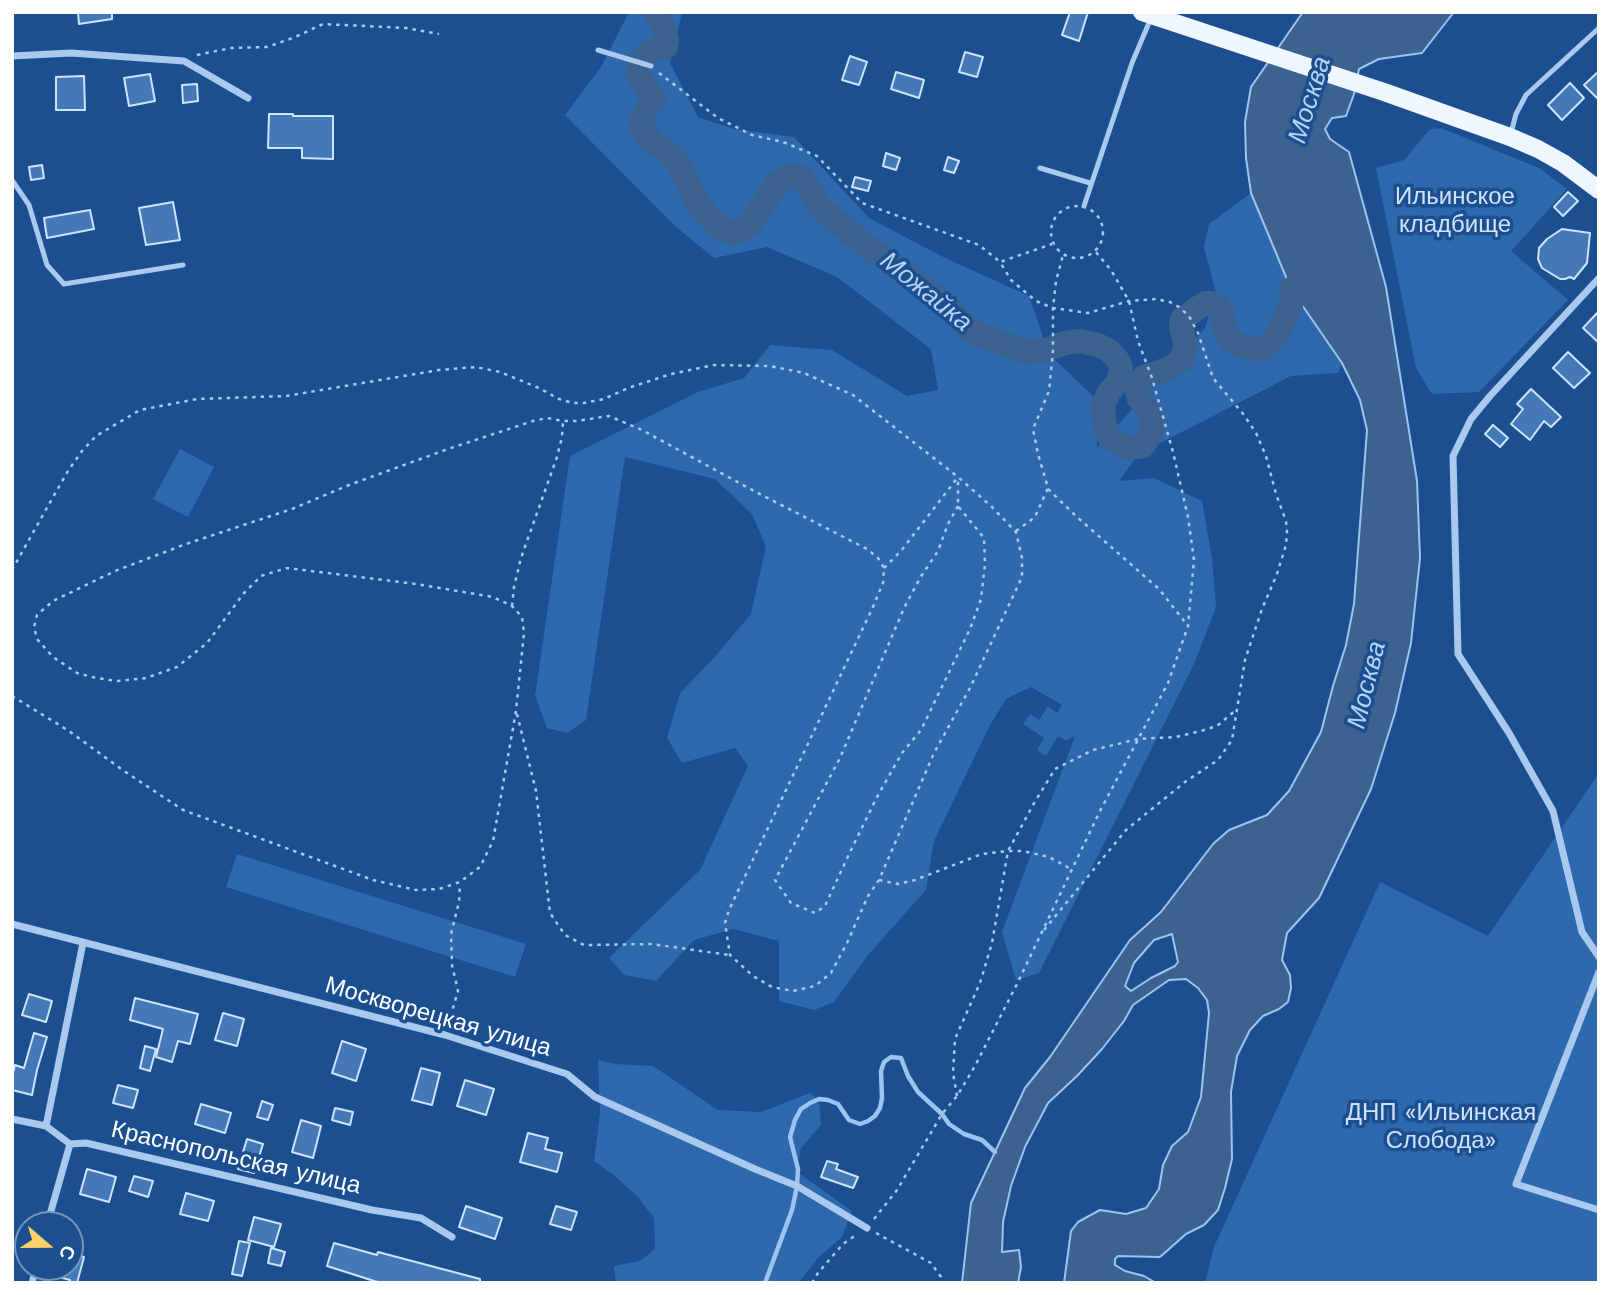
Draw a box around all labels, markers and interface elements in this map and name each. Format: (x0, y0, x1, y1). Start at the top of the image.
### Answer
water label: Москва (1282, 53, 1338, 147)
park label: Ильинское кладбище (1395, 183, 1515, 239)
water label: Можайка (874, 246, 978, 338)
water label: Москва (1341, 638, 1393, 732)
street label: Москворецкая улица (322, 971, 554, 1063)
park label: ДНП «Ильинская Слобода» (1346, 1099, 1536, 1155)
street label: Краснопольская улица (108, 1115, 364, 1201)
north arrow (14, 1211, 84, 1281)
text: С (54, 1242, 80, 1263)

